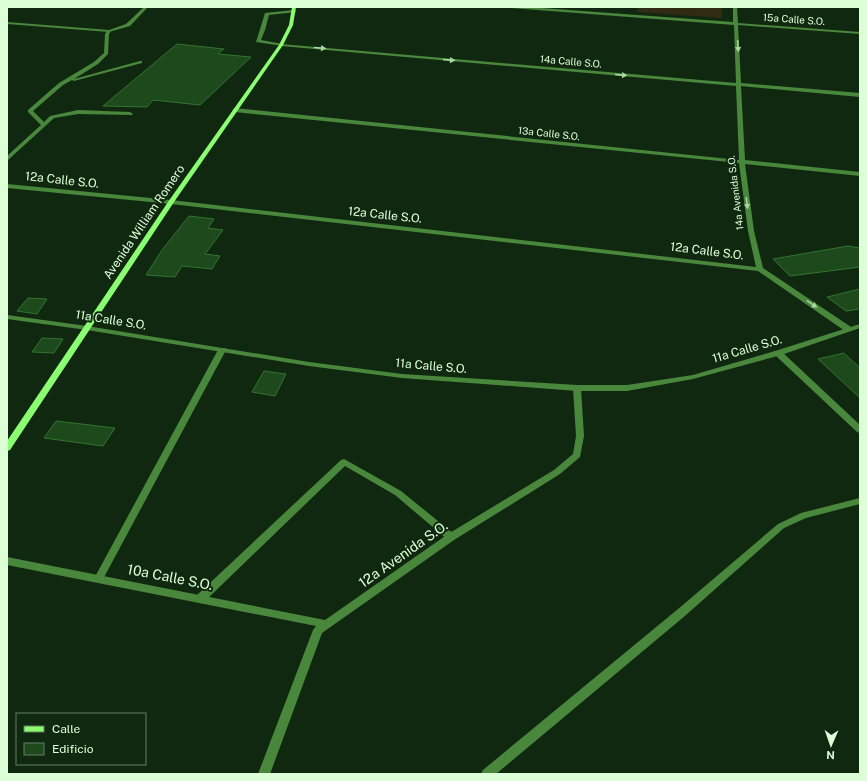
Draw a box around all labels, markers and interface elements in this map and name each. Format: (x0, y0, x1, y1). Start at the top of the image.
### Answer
street label: 15a Calle S.O. (763, 11, 825, 27)
one-way arrow (734, 40, 741, 52)
one-way arrow (314, 45, 326, 51)
street label: 14a Calle S.O. (540, 52, 602, 70)
one-way arrow (443, 56, 455, 63)
one-way arrow (615, 72, 627, 78)
street label: 13a Calle S.O. (518, 124, 580, 142)
street label: 14a Avenida S.O. (724, 155, 746, 231)
street label: Avenida William Romero (101, 162, 188, 282)
street label: 12a Calle S.O. (24, 169, 100, 191)
one-way arrow (744, 197, 750, 210)
street label: 12a Calle S.O. (347, 204, 423, 226)
street label: 12a Calle S.O. (669, 240, 745, 262)
one-way arrow (807, 300, 817, 308)
street label: 11a Calle S.O. (74, 307, 148, 333)
street label: 11a Calle S.O. (711, 332, 783, 366)
street label: 11a Calle S.O. (395, 356, 467, 376)
street label: 12a Avenida S.O. (355, 517, 451, 591)
street label: 10a Calle S.O. (126, 561, 214, 593)
legend (16, 713, 146, 765)
text: Calle (52, 722, 81, 736)
north arrow (811, 725, 851, 765)
text: Edificio (52, 742, 94, 756)
text: N (826, 749, 835, 761)

